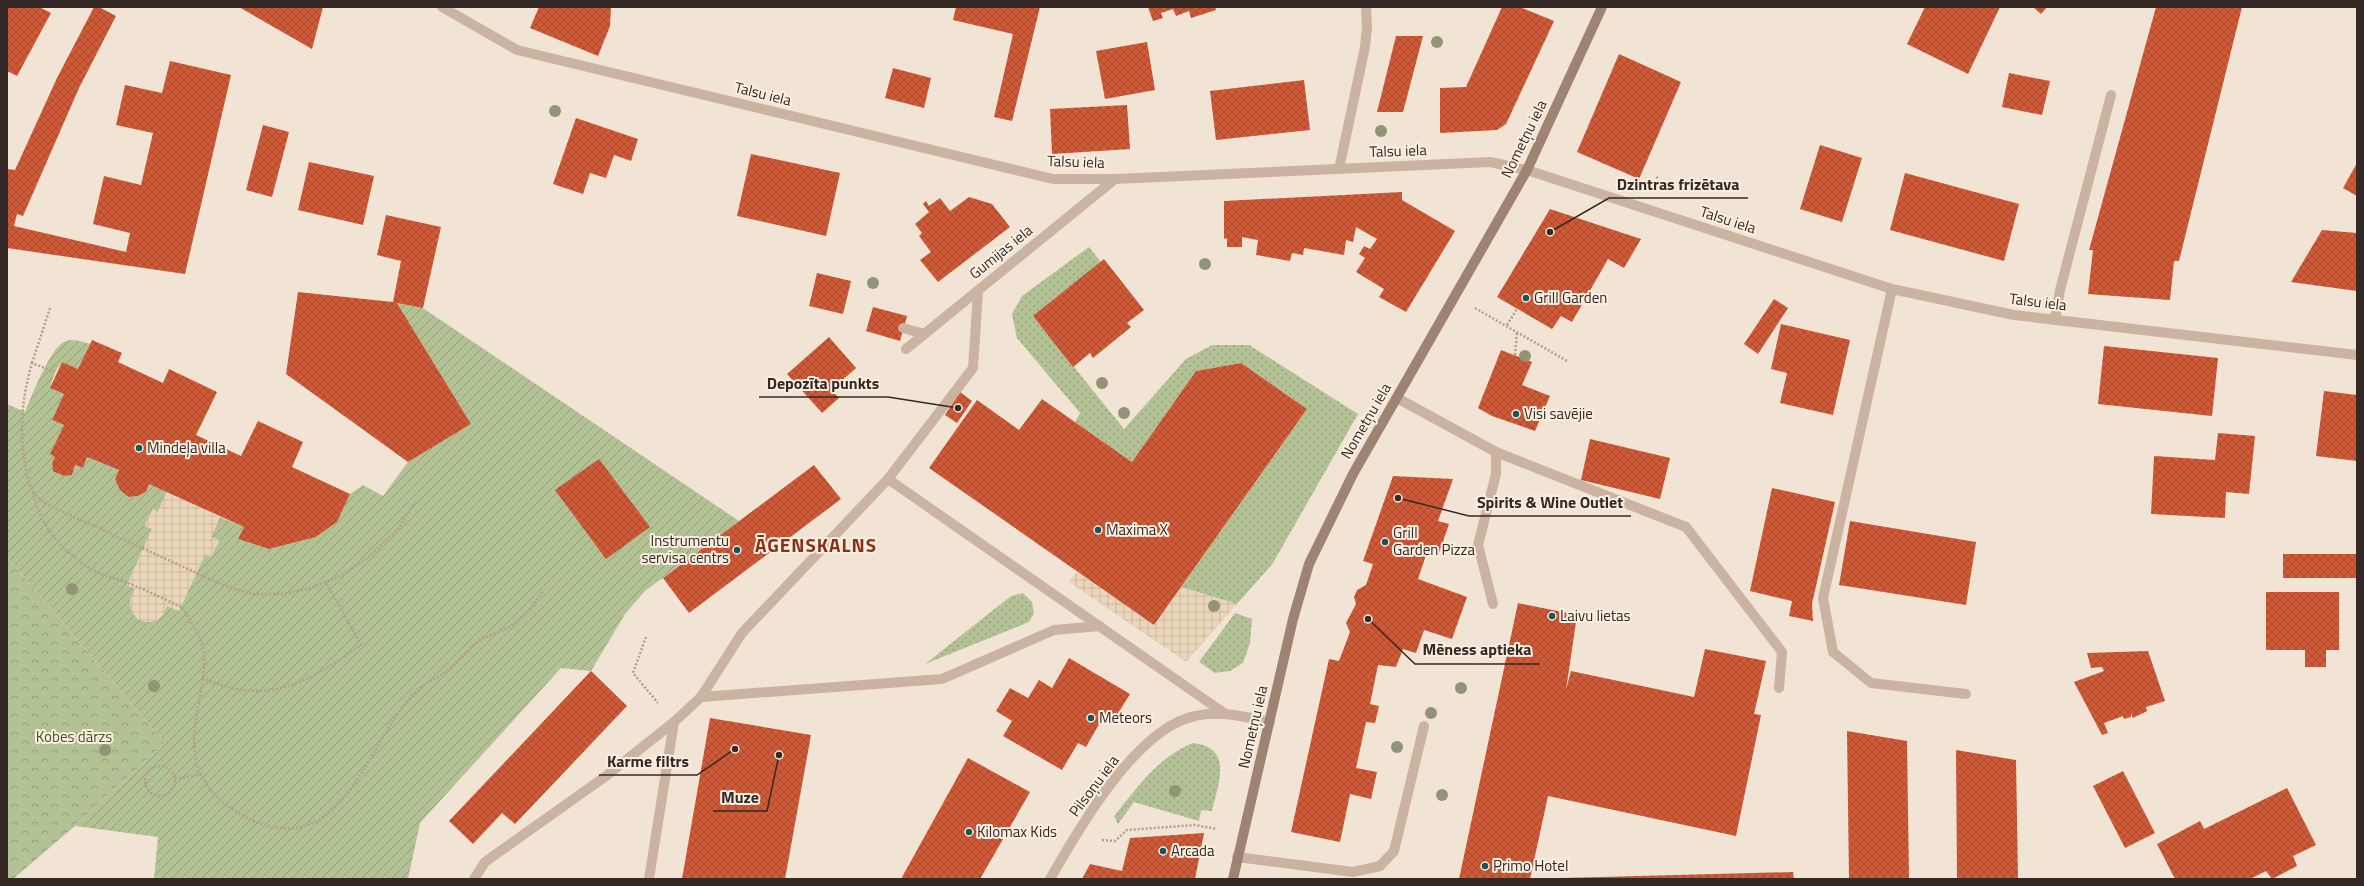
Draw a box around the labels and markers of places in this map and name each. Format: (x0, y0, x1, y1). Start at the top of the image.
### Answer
callout: Dzintras frizētava (1609, 170, 1748, 198)
place label: Grill Garden (1534, 286, 1607, 309)
marker: Grill Garden (1521, 293, 1531, 303)
callout: Depozīta punkts (759, 369, 888, 397)
place label: Visi savējie (1524, 402, 1593, 425)
marker: Visi savējie (1511, 409, 1521, 419)
place label: Mindeļa villa (147, 436, 226, 459)
marker: Mindeļa villa (134, 443, 144, 453)
callout: Spirits & Wine Outlet (1469, 488, 1631, 516)
place label: Maxima X (1106, 518, 1169, 541)
place label: Grill Garden Pizza (1393, 521, 1475, 561)
marker: Maxima X (1093, 525, 1103, 535)
place label: Instrumentu servisa centrs (642, 529, 729, 569)
marker: Grill Garden Pizza (1380, 537, 1390, 547)
marker: Instrumentu servisa centrs (732, 545, 742, 555)
place label: Laivu lietas (1560, 604, 1631, 627)
marker: Laivu lietas (1547, 611, 1557, 621)
callout: Mēness aptieka (1415, 636, 1540, 664)
place label: Meteors (1099, 706, 1152, 729)
marker: Meteors (1086, 713, 1096, 723)
callout: Karme filtrs (599, 747, 697, 775)
callout: Muze (713, 783, 767, 811)
place label: Kilomax Kids (977, 820, 1057, 843)
marker: Kilomax Kids (964, 827, 974, 837)
place label: Arcada (1171, 839, 1215, 862)
marker: Arcada (1158, 846, 1168, 856)
place label: Primo Hotel (1493, 854, 1568, 877)
marker: Primo Hotel (1480, 861, 1490, 871)

